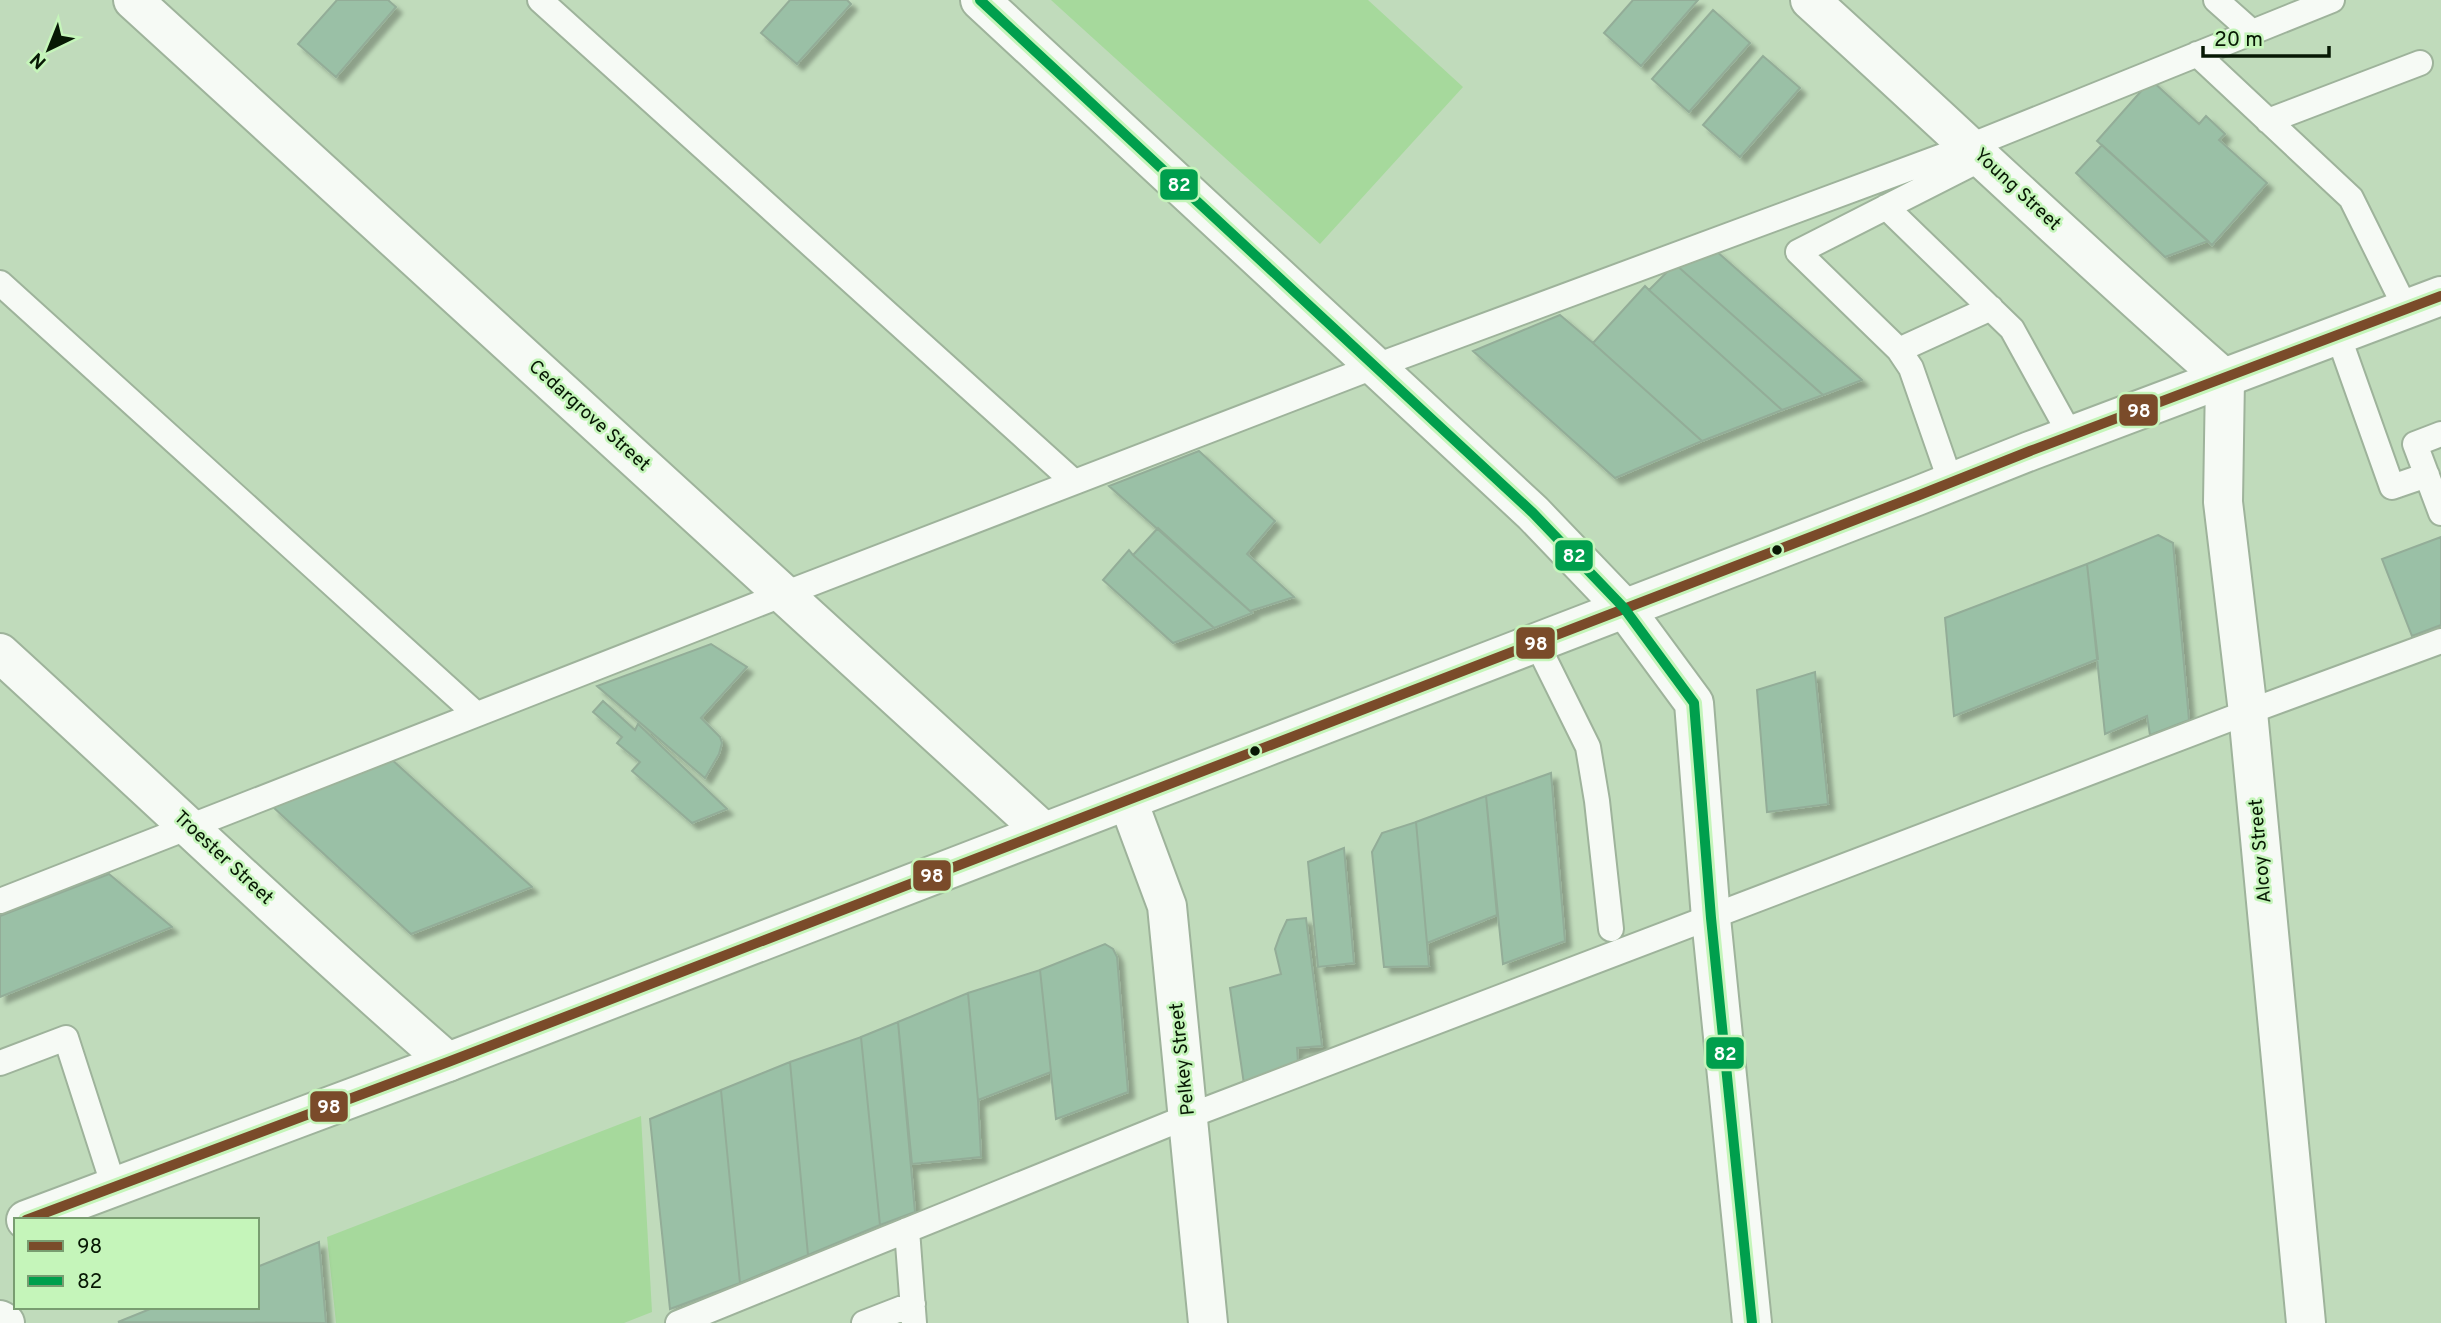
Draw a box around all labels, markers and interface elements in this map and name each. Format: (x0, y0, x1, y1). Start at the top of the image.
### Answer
north arrow (14, 14, 84, 84)
scale bar (2203, 14, 2329, 58)
text: 20 m (2214, 27, 2263, 54)
text: N (26, 47, 52, 73)
street label: Young Street (1968, 144, 2066, 236)
line badge: 82 (1159, 168, 1199, 201)
text: 82 (1167, 174, 1191, 198)
street label: Cedargrove Street (523, 355, 655, 477)
line badge: 98 (2118, 393, 2159, 427)
text: 98 (2127, 400, 2151, 424)
line badge: 82 (1554, 539, 1594, 572)
unlabelled marker (1770, 543, 1784, 557)
text: 82 (1562, 545, 1586, 569)
line badge: 98 (1515, 626, 1556, 660)
text: 98 (1524, 633, 1548, 657)
unlabelled marker (1248, 744, 1262, 758)
street label: Alcoy Street (2244, 798, 2278, 904)
street label: Troester Street (168, 806, 278, 910)
line badge: 98 (912, 859, 952, 892)
text: 98 (920, 865, 944, 889)
street label: Pelkey Street (1165, 1001, 1201, 1117)
line badge: 82 (1705, 1036, 1745, 1070)
text: 82 (1713, 1043, 1737, 1067)
line badge: 98 (309, 1090, 349, 1123)
text: 98 (317, 1096, 341, 1120)
legend (14, 1218, 259, 1309)
text: 98 (77, 1234, 102, 1261)
text: 82 (77, 1269, 102, 1296)

